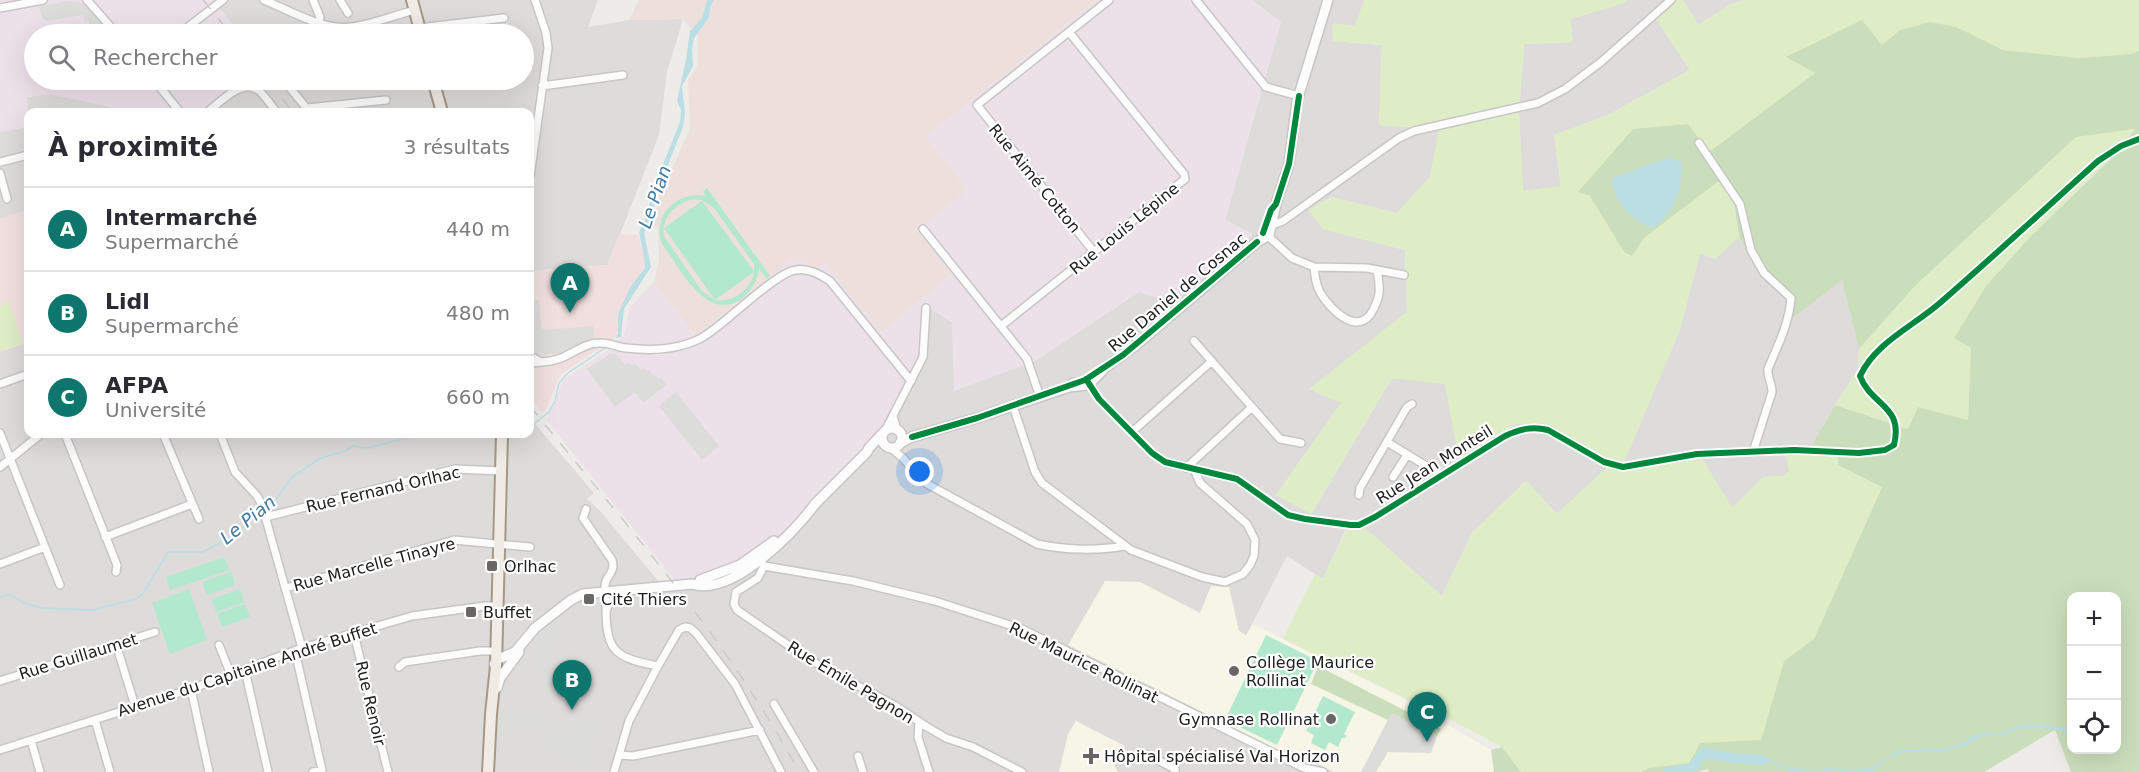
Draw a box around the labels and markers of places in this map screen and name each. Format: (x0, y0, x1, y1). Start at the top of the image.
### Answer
pin: A (550, 264, 590, 313)
place label: Orlhac (504, 557, 556, 576)
marker: Orlhac (485, 559, 499, 573)
place label: Cité Thiers (601, 590, 687, 609)
marker: Cité Thiers (582, 592, 596, 606)
place label: Buffet (483, 603, 531, 622)
marker: Buffet (464, 605, 478, 619)
place label: Collège Maurice Rollinat (1246, 653, 1374, 690)
pin: B (552, 660, 592, 710)
marker: Collège Maurice Rollinat (1227, 664, 1241, 678)
pin: C (1408, 692, 1446, 742)
place label: Gymnase Rollinat (1179, 710, 1319, 729)
marker: Gymnase Rollinat (1324, 712, 1338, 726)
marker: Hôpital spécialisé Val Horizon (1082, 747, 1100, 765)
place label: Hôpital spécialisé Val Horizon (1104, 747, 1340, 766)

